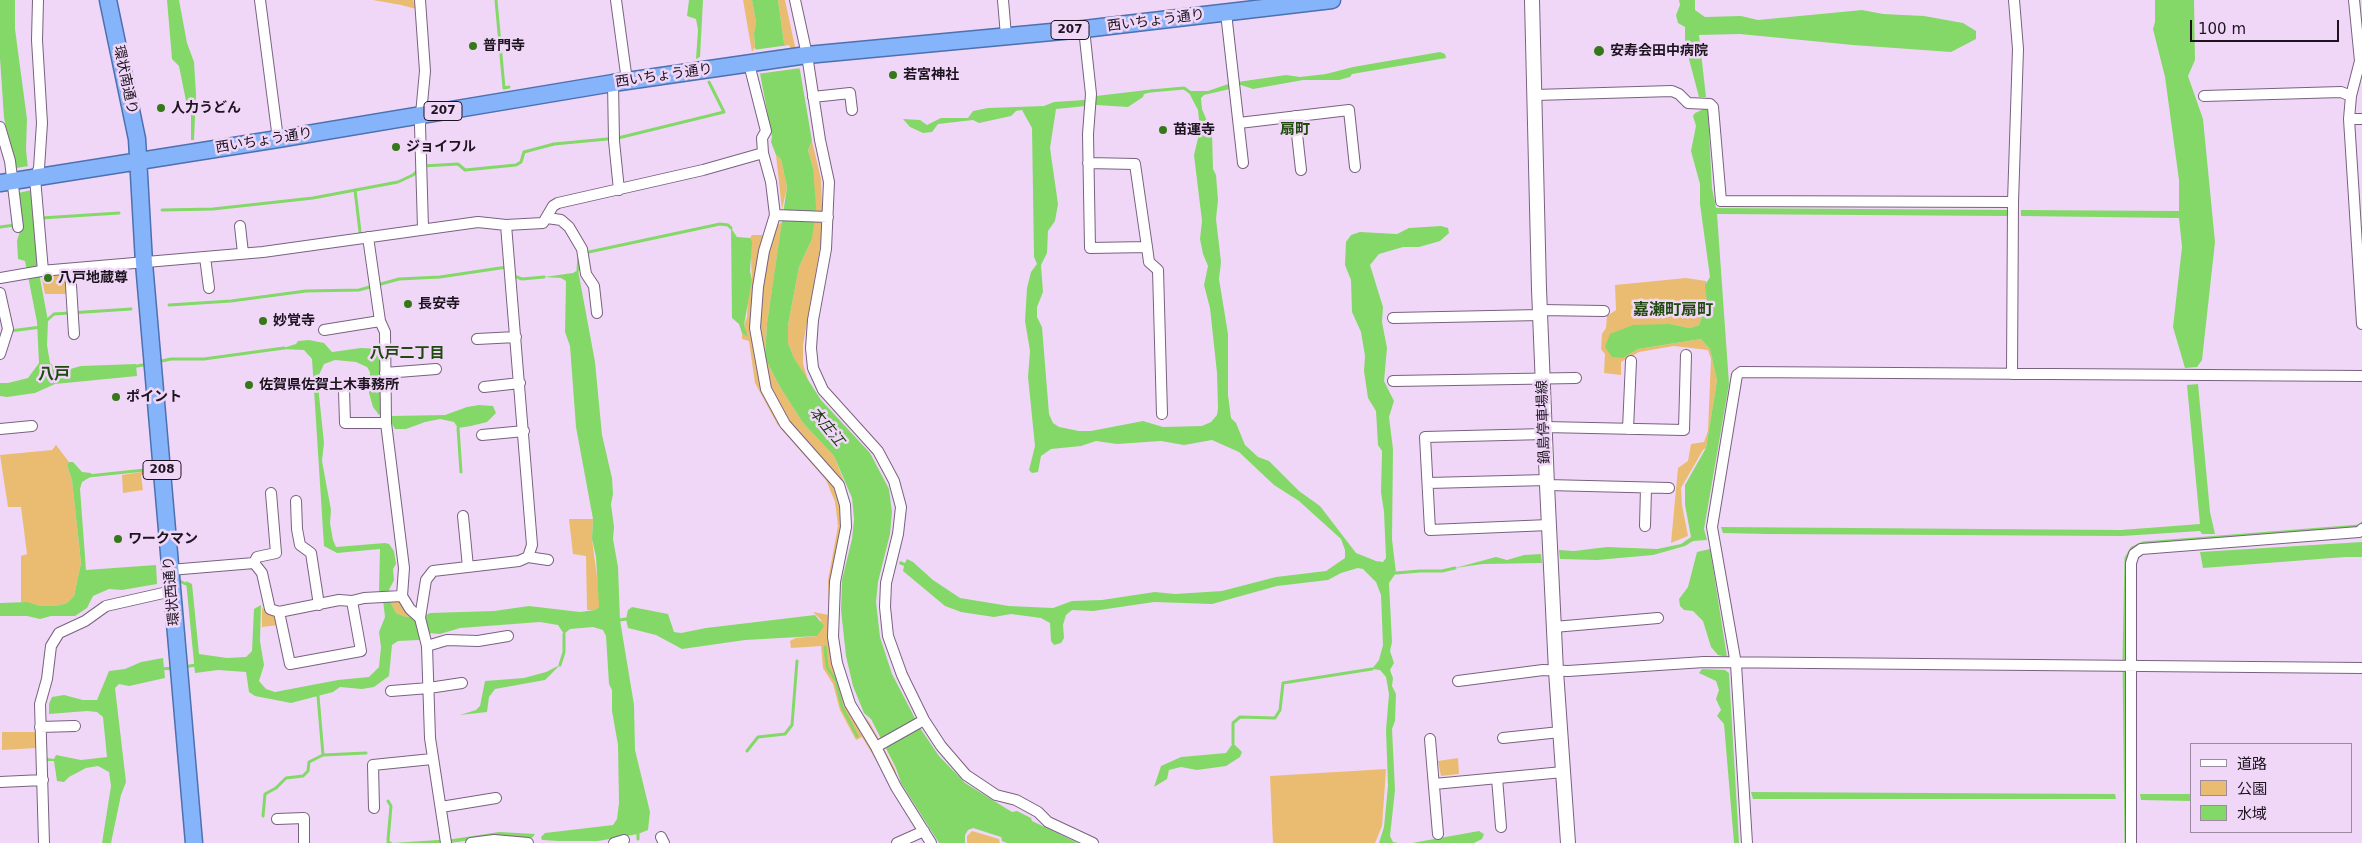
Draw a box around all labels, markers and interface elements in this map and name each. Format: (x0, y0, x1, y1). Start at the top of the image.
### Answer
street label: 西いちょう通り (1106, 7, 1206, 35)
scale bar (2192, 10, 2341, 42)
road number: 207 (1051, 20, 1089, 40)
text: 100 m (2198, 20, 2246, 38)
place label: 普門寺 (483, 38, 525, 54)
marker: 普門寺 (467, 40, 479, 52)
place label: 安寿会田中病院 (1610, 43, 1708, 59)
street label: 環状南通り (110, 44, 140, 116)
marker: 安寿会田中病院 (1592, 44, 1606, 58)
street label: 西いちょう通り (614, 61, 714, 91)
place label: 若宮神社 (903, 67, 959, 83)
marker: 若宮神社 (887, 69, 899, 81)
place label: 人力うどん (171, 100, 241, 116)
marker: 人力うどん (155, 102, 167, 114)
road number: 207 (424, 102, 462, 120)
district label: 扇町 (1280, 121, 1310, 139)
place label: 苗運寺 (1173, 122, 1215, 138)
marker: 苗運寺 (1157, 124, 1169, 136)
street label: 西いちょう通り (214, 125, 314, 157)
place label: ジョイフル (406, 139, 476, 155)
marker: ジョイフル (390, 141, 402, 153)
place label: 八戸地蔵尊 (58, 270, 128, 286)
marker: 八戸地蔵尊 (42, 272, 54, 284)
place label: 長安寺 (418, 296, 460, 312)
marker: 長安寺 (402, 298, 414, 310)
district label: 嘉瀬町扇町 (1633, 301, 1713, 321)
place label: 妙覚寺 (273, 313, 315, 329)
marker: 妙覚寺 (257, 315, 269, 327)
district label: 八戸二丁目 (370, 345, 444, 363)
district label: 八戸 (38, 365, 70, 385)
place label: 佐賀県佐賀土木事務所 (259, 377, 399, 393)
marker: 佐賀県佐賀土木事務所 (243, 379, 255, 391)
street label: 鍋島停車場線 (1534, 380, 1554, 464)
place label: ポイント (126, 389, 182, 405)
marker: ポイント (110, 391, 122, 403)
water label: 本庄江 (805, 404, 847, 450)
road number: 208 (143, 460, 181, 480)
place label: ワークマン (128, 531, 198, 547)
marker: ワークマン (112, 533, 124, 545)
street label: 環状西通り (161, 555, 183, 627)
legend (2190, 743, 2352, 833)
text: 道路 (2237, 755, 2267, 773)
text: 公園 (2237, 780, 2267, 798)
text: 水域 (2237, 805, 2267, 823)

